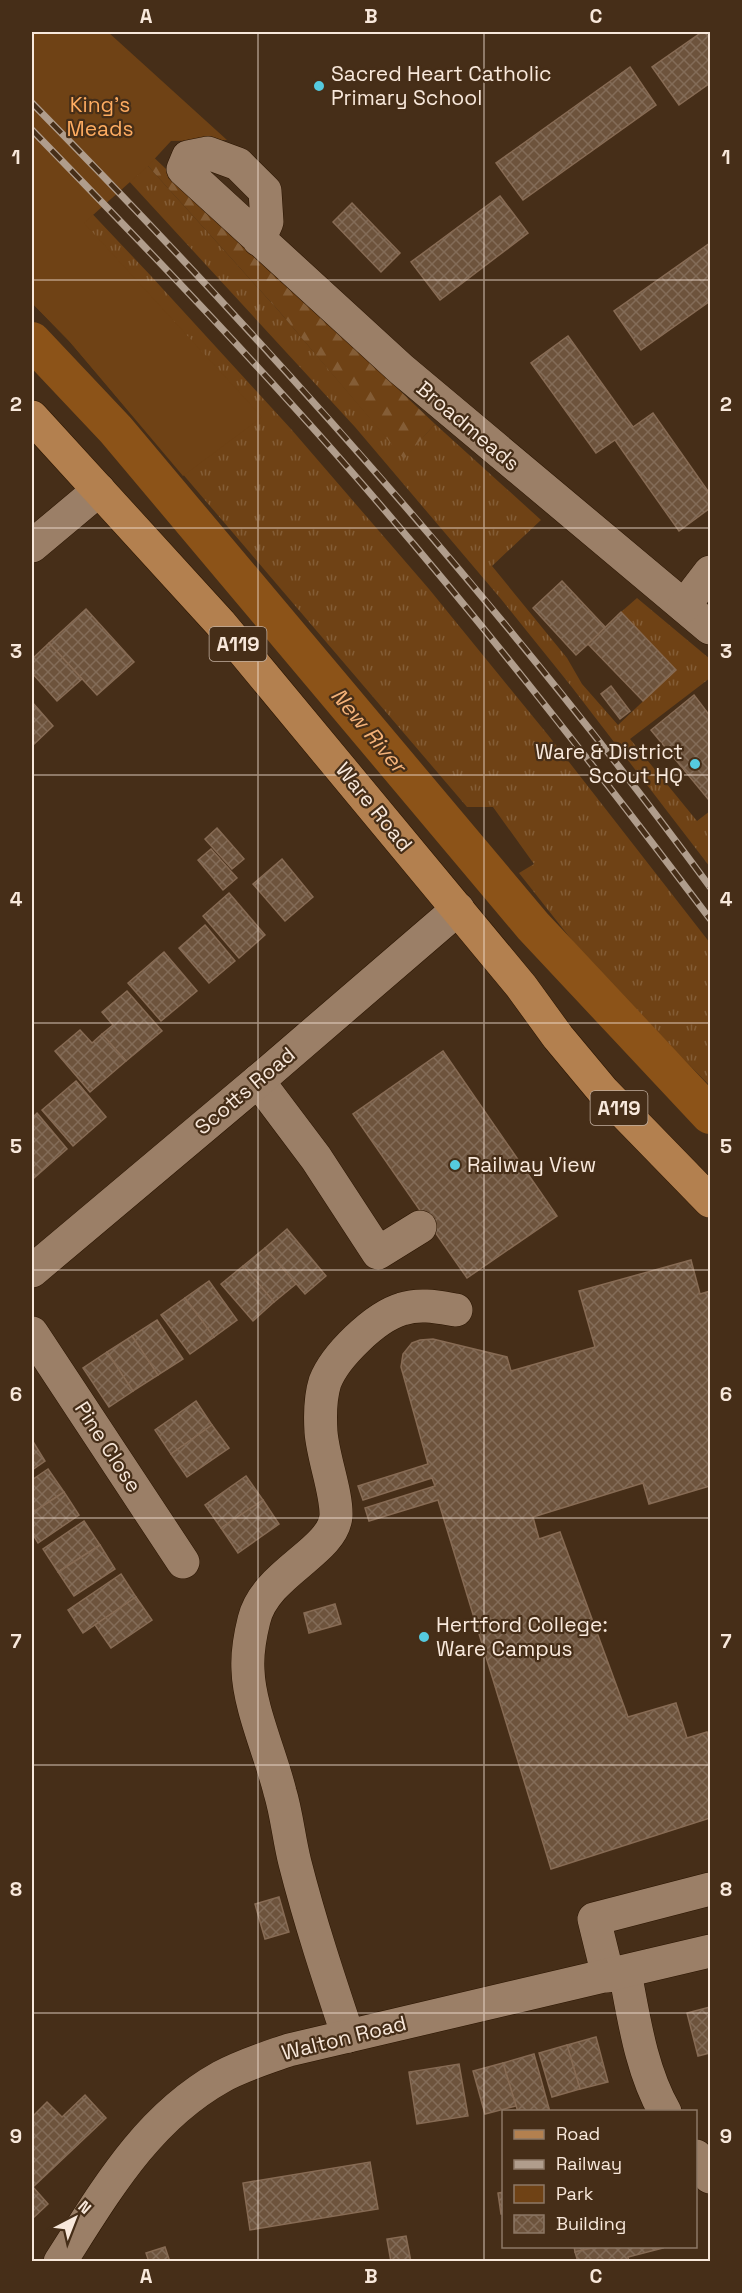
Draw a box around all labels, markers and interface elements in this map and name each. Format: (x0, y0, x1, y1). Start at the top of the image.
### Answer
text: A (140, 3, 153, 29)
text: B (364, 3, 378, 29)
text: C (590, 3, 603, 29)
place label: Sacred Heart Catholic Primary School (331, 60, 552, 111)
marker: Sacred Heart Catholic Primary School (312, 79, 326, 93)
park label: King's Meads (67, 91, 133, 142)
text: 1 (11, 144, 21, 170)
text: 1 (721, 144, 731, 170)
street label: Broadmeads (411, 375, 525, 477)
text: 2 (10, 391, 22, 417)
text: 2 (720, 391, 732, 417)
road number: A119 (210, 627, 266, 661)
text: 3 (10, 638, 22, 664)
text: 3 (720, 638, 732, 664)
water label: New River (325, 682, 414, 780)
place label: Ware & District Scout HQ (535, 738, 683, 789)
street label: Ware Road (330, 757, 419, 857)
marker: Ware & District Scout HQ (688, 757, 702, 771)
text: 4 (10, 886, 23, 912)
text: 4 (720, 886, 733, 912)
street label: Scotts Road (189, 1041, 300, 1140)
road number: A119 (590, 1091, 648, 1125)
text: 5 (10, 1133, 22, 1159)
text: 5 (720, 1133, 732, 1159)
place label: Railway View (467, 1151, 596, 1178)
marker: Railway View (448, 1158, 462, 1172)
text: 6 (10, 1381, 22, 1407)
text: 6 (720, 1381, 732, 1407)
street label: Pine Close (69, 1396, 148, 1498)
place label: Hertford College: Ware Campus (436, 1611, 608, 1662)
text: 7 (10, 1628, 22, 1654)
text: 7 (720, 1628, 732, 1654)
marker: Hertford College: Ware Campus (417, 1630, 431, 1644)
text: 8 (10, 1876, 22, 1902)
text: 8 (720, 1876, 732, 1902)
street label: Walton Road (279, 2009, 409, 2066)
legend (502, 2110, 697, 2248)
text: Road (556, 2122, 600, 2145)
text: 9 (10, 2123, 22, 2149)
text: 9 (720, 2123, 732, 2149)
text: Railway (556, 2152, 622, 2175)
text: Park (556, 2182, 594, 2205)
north arrow (45, 2188, 105, 2248)
text: N (74, 2196, 96, 2219)
text: Building (556, 2212, 626, 2235)
text: A (140, 2263, 153, 2289)
text: B (364, 2263, 378, 2289)
text: C (590, 2263, 603, 2289)

